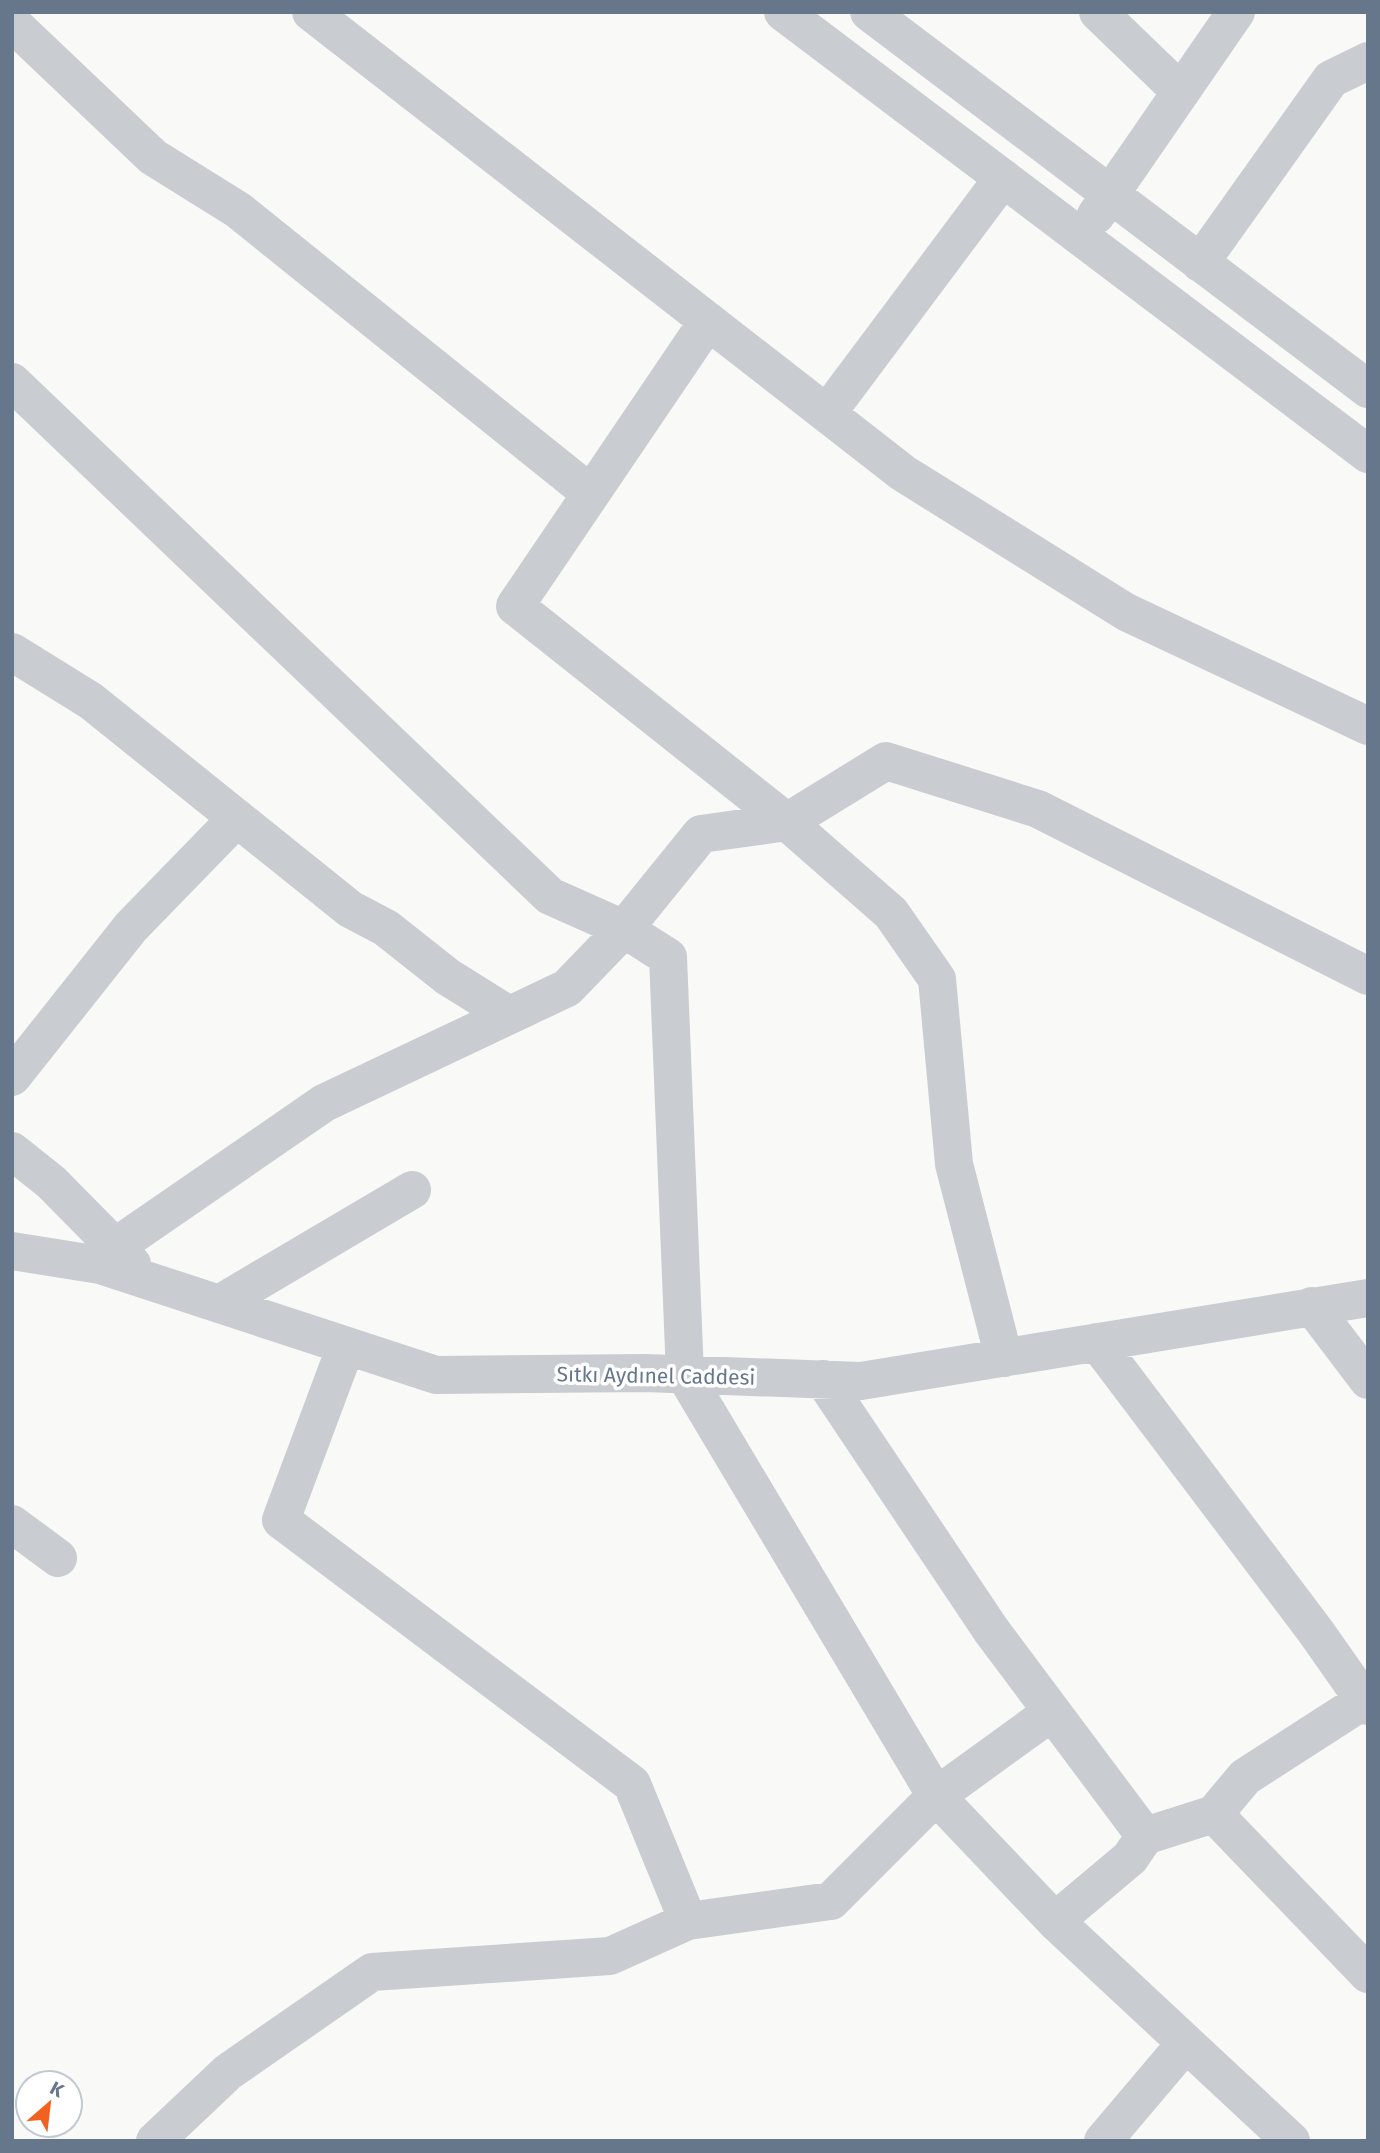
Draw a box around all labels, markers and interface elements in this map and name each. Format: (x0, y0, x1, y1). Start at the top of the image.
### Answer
street label: Sıtkı Aydınel Caddesi (556, 1361, 756, 1391)
north arrow (14, 2069, 84, 2139)
text: K (46, 2076, 68, 2103)

